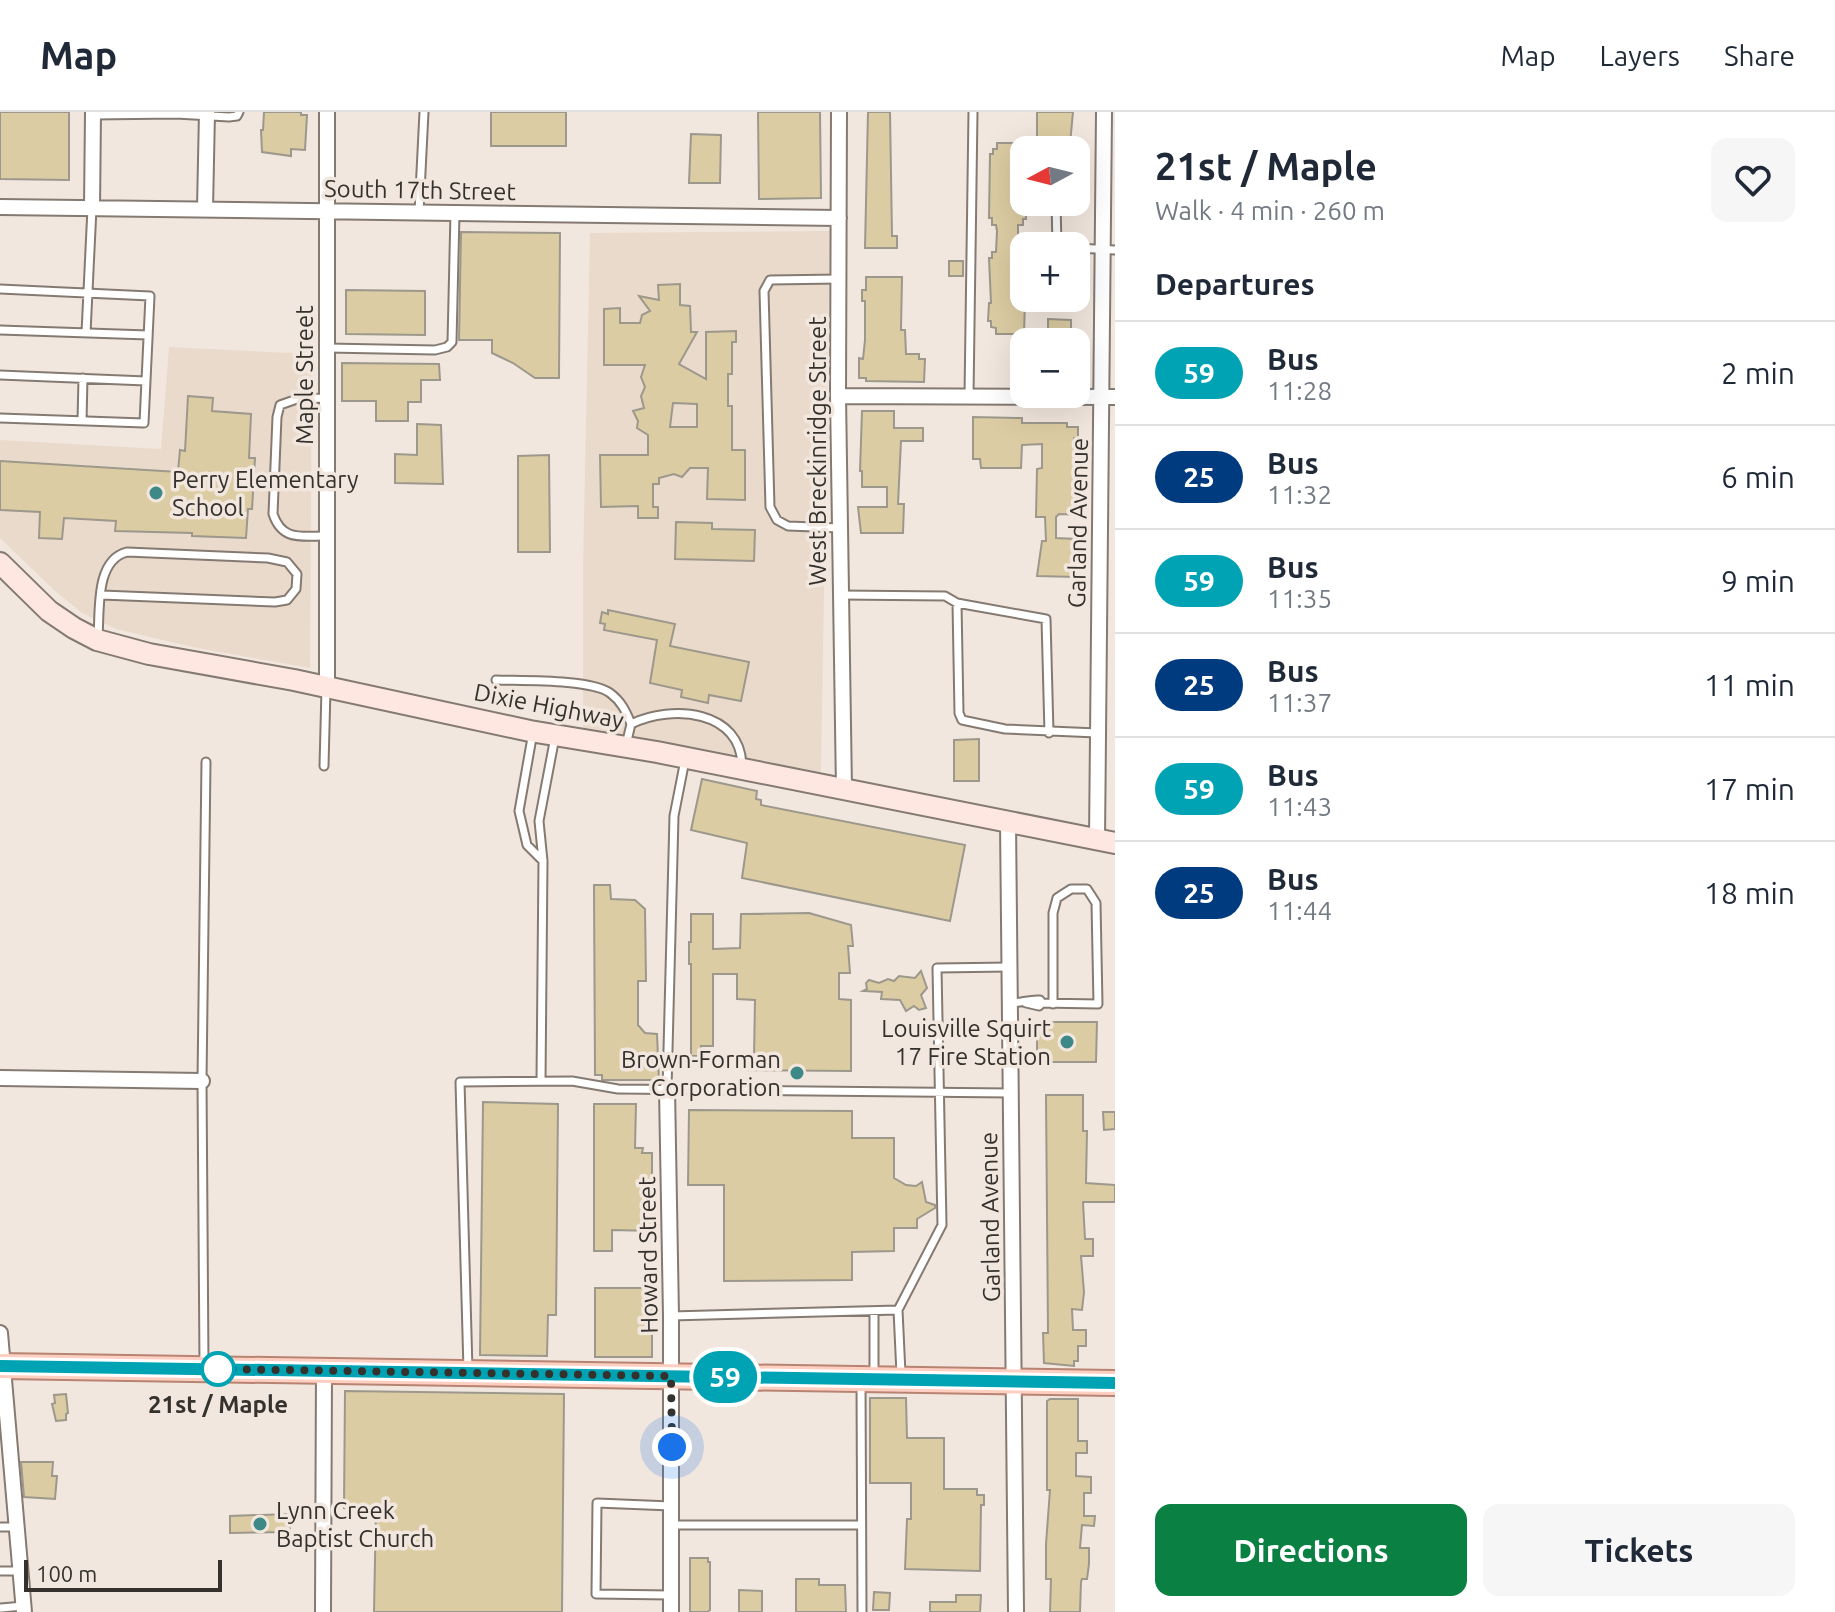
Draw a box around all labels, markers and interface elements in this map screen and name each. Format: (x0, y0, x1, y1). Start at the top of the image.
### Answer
text: Map (40, 34, 117, 76)
text: Map (1500, 40, 1556, 71)
text: Layers (1600, 40, 1680, 71)
text: Share (1724, 40, 1795, 71)
north arrow (1010, 136, 1090, 216)
map controls (1010, 136, 1090, 408)
button: heart (1711, 138, 1795, 222)
text: 21st / Maple (1155, 145, 1377, 187)
street label: South 17th Street (324, 175, 517, 205)
text: Walk · 4 min · 260 m (1155, 196, 1385, 225)
button: + (1010, 232, 1090, 312)
text: Departures (1155, 267, 1315, 301)
street label: Maple Street (291, 305, 318, 445)
street label: West Breckinridge Street (804, 316, 831, 586)
button: − (1010, 328, 1090, 408)
text: Bus (1267, 342, 1319, 376)
text: 2 min (1721, 356, 1795, 390)
text: 59 (1183, 357, 1215, 388)
text: 11:28 (1267, 376, 1332, 405)
street label: Garland Avenue (1063, 438, 1093, 608)
text: Bus (1267, 446, 1319, 480)
text: 6 min (1721, 460, 1795, 494)
text: 25 (1183, 461, 1215, 492)
place label: Perry Elementary School (172, 466, 359, 521)
text: 11:32 (1267, 480, 1332, 509)
marker: Perry Elementary School (147, 484, 165, 502)
text: Bus (1267, 550, 1319, 584)
text: 9 min (1721, 564, 1795, 598)
text: 59 (1183, 565, 1215, 596)
text: 11:35 (1267, 584, 1332, 613)
text: Bus (1267, 654, 1319, 688)
text: 11 min (1704, 668, 1795, 702)
text: 25 (1183, 669, 1215, 700)
street label: Dixie Highway (472, 678, 627, 734)
text: 11:37 (1267, 688, 1332, 717)
text: Bus (1267, 758, 1319, 792)
text: 17 min (1704, 772, 1795, 806)
text: 59 (1183, 773, 1215, 804)
text: 11:43 (1267, 792, 1332, 821)
text: Bus (1267, 862, 1319, 896)
text: 18 min (1704, 876, 1795, 910)
text: 25 (1183, 877, 1215, 908)
text: 11:44 (1267, 896, 1332, 925)
place label: Louisville Squirt 17 Fire Station (881, 1015, 1052, 1070)
marker: Louisville Squirt 17 Fire Station (1058, 1033, 1076, 1051)
place label: Brown-Forman Corporation (621, 1046, 781, 1101)
marker: Brown-Forman Corporation (788, 1064, 806, 1082)
street label: Garland Avenue (975, 1132, 1005, 1302)
street label: Howard Street (633, 1176, 663, 1334)
line badge: 59 (689, 1351, 761, 1403)
marker: 21st / Maple (201, 1352, 235, 1386)
text: 59 (709, 1361, 741, 1392)
place label: 21st / Maple (148, 1391, 288, 1418)
your location (652, 1427, 692, 1467)
place label: Lynn Creek Baptist Church (276, 1497, 434, 1552)
button: Directions (1155, 1504, 1467, 1596)
button: Tickets (1483, 1504, 1795, 1596)
marker: Lynn Creek Baptist Church (251, 1515, 269, 1533)
scale bar (24, 1556, 222, 1592)
text: 100 m (36, 1561, 97, 1586)

